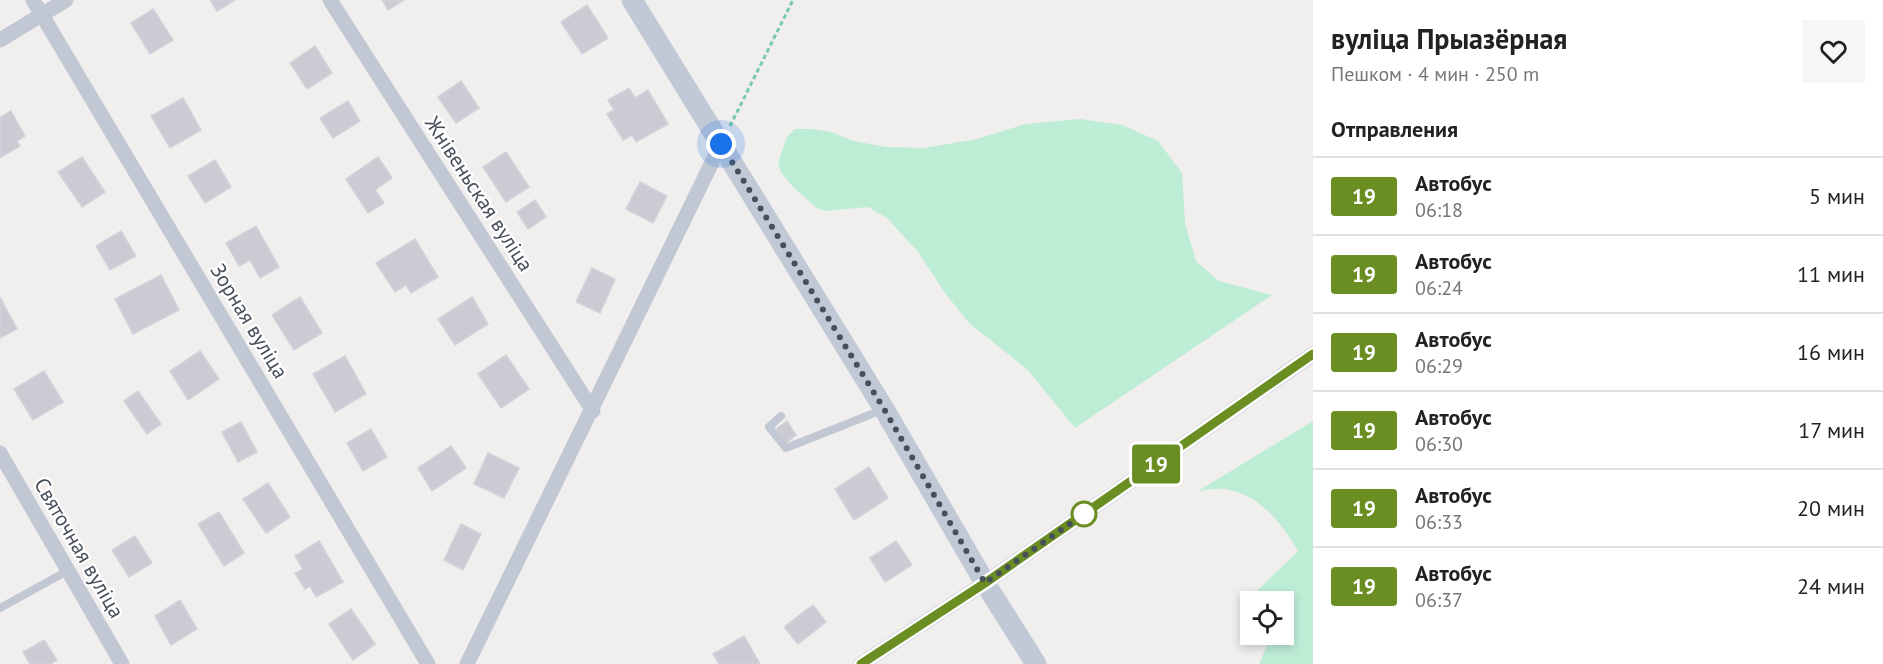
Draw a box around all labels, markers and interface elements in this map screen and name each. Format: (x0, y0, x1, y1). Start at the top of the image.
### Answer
text: вуліца Прыазёрная (1331, 20, 1567, 57)
button: heart (1802, 20, 1865, 83)
text: Пешком · 4 мин · 250 m (1331, 61, 1539, 87)
street label: Жнівеньская вуліца (419, 110, 540, 276)
text: Отправления (1331, 115, 1458, 143)
your location (706, 129, 736, 159)
text: Автобус (1415, 169, 1492, 197)
text: 5 мин (1809, 182, 1865, 210)
text: 19 (1352, 183, 1376, 210)
text: 06:18 (1415, 197, 1463, 223)
text: Автобус (1415, 247, 1492, 275)
street label: Зорная вуліца (205, 258, 294, 383)
text: 11 мин (1797, 260, 1865, 288)
text: 19 (1352, 261, 1376, 288)
text: 06:24 (1415, 275, 1463, 301)
text: Автобус (1415, 325, 1492, 353)
text: 16 мин (1797, 338, 1865, 366)
text: 19 (1352, 339, 1376, 366)
text: 06:29 (1415, 353, 1463, 379)
text: Автобус (1415, 403, 1492, 431)
text: 17 мин (1798, 416, 1865, 444)
text: 19 (1352, 417, 1376, 444)
text: 06:30 (1415, 431, 1463, 457)
line badge: 19 (1129, 444, 1183, 484)
text: 19 (1144, 451, 1168, 478)
street label: Святочная вуліца (28, 473, 130, 623)
text: Автобус (1415, 481, 1492, 509)
text: 20 мин (1797, 494, 1865, 522)
text: 19 (1352, 495, 1376, 522)
unlabelled marker (1071, 501, 1097, 527)
text: 06:33 (1415, 509, 1463, 535)
text: Автобус (1415, 559, 1492, 587)
text: 24 мин (1797, 572, 1865, 600)
text: 19 (1352, 573, 1376, 600)
text: 06:37 (1415, 587, 1463, 613)
map controls (1240, 591, 1294, 645)
button: locate (1240, 591, 1294, 645)

